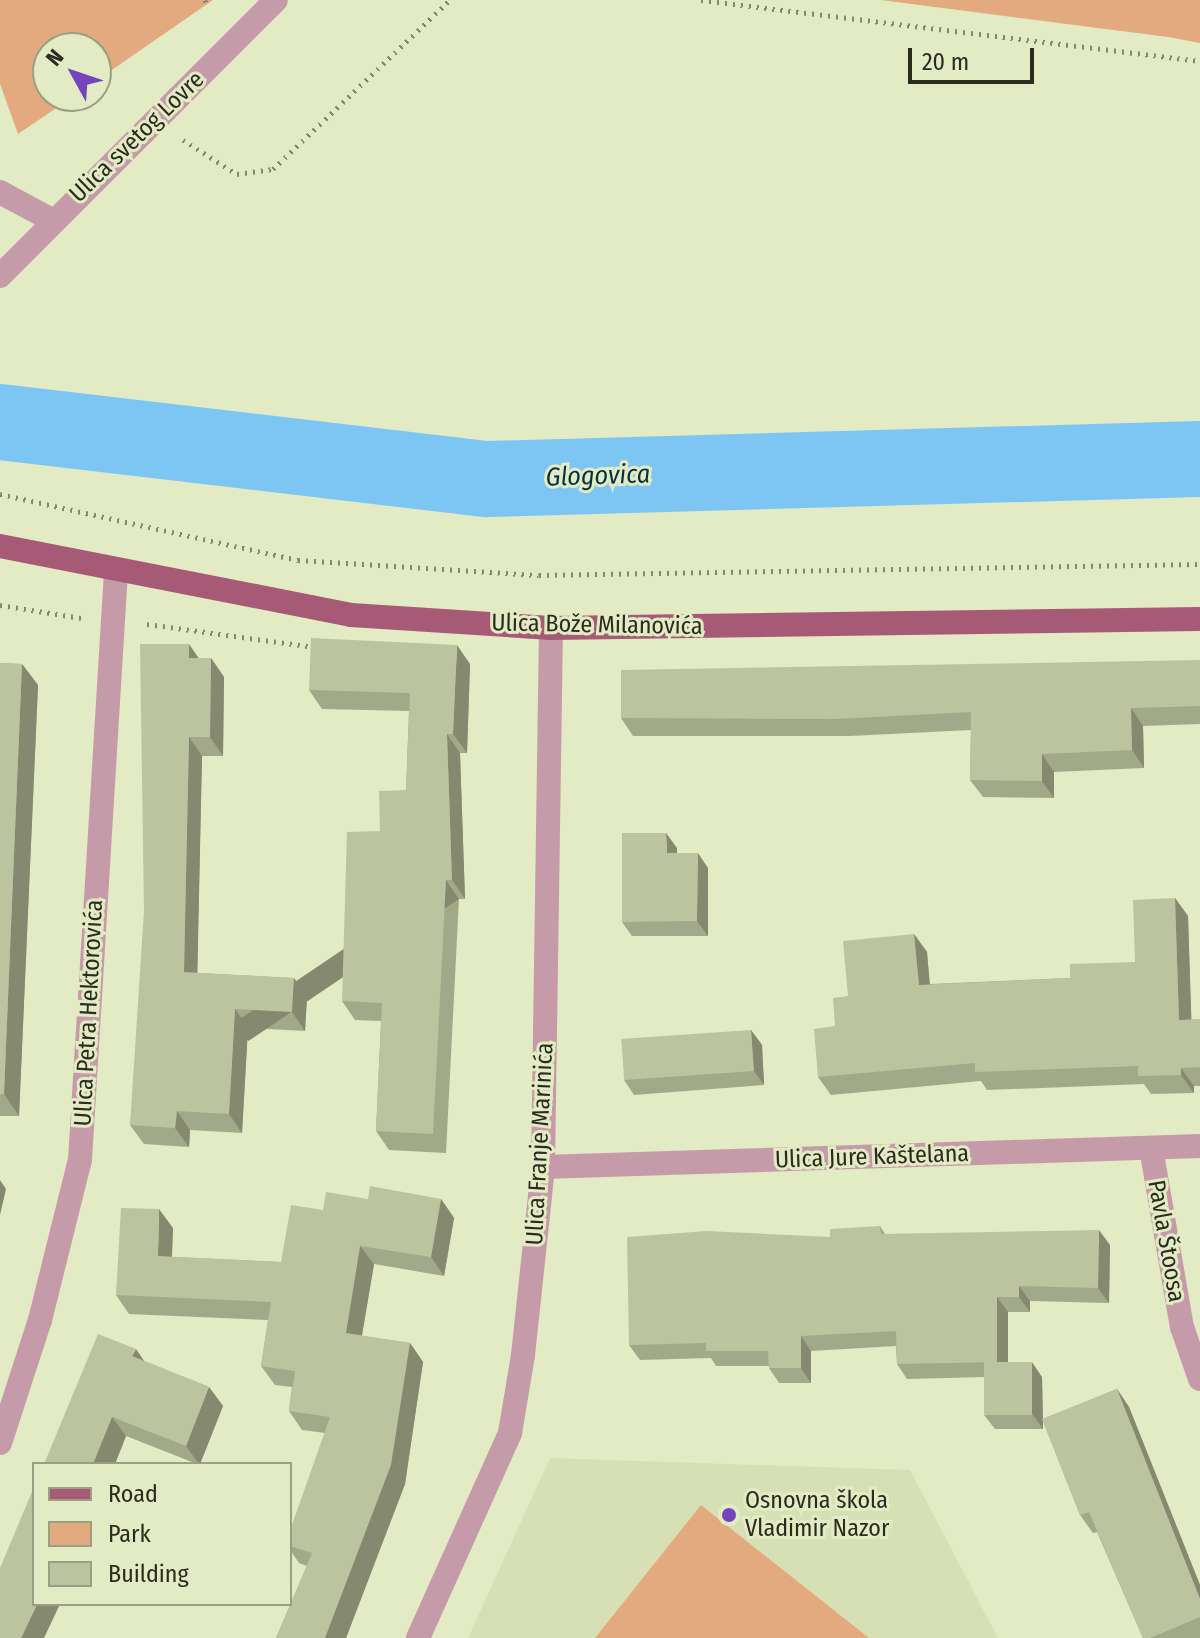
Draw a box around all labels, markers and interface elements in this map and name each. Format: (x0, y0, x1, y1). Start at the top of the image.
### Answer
north arrow (32, 32, 112, 112)
scale bar (912, 32, 1038, 82)
text: N (40, 44, 69, 71)
text: 20 m (922, 48, 969, 76)
street label: Ulica svetog Lovre (64, 65, 210, 209)
water label: Glogovica (545, 459, 651, 493)
street label: Ulica Bože Milanovića (491, 609, 703, 641)
street label: Ulica Petra Hektorovića (69, 899, 109, 1127)
street label: Ulica Franje Marinića (520, 1042, 560, 1246)
street label: Ulica Jure Kaštelana (774, 1139, 970, 1175)
street label: Pavla Štoosa (1141, 1178, 1191, 1304)
legend (32, 1462, 292, 1606)
text: Road (108, 1480, 158, 1508)
place label: Osnovna škola Vladimir Nazor (745, 1487, 889, 1543)
marker: Osnovna škola Vladimir Nazor (720, 1506, 738, 1524)
text: Park (108, 1520, 151, 1548)
text: Building (108, 1560, 189, 1588)

